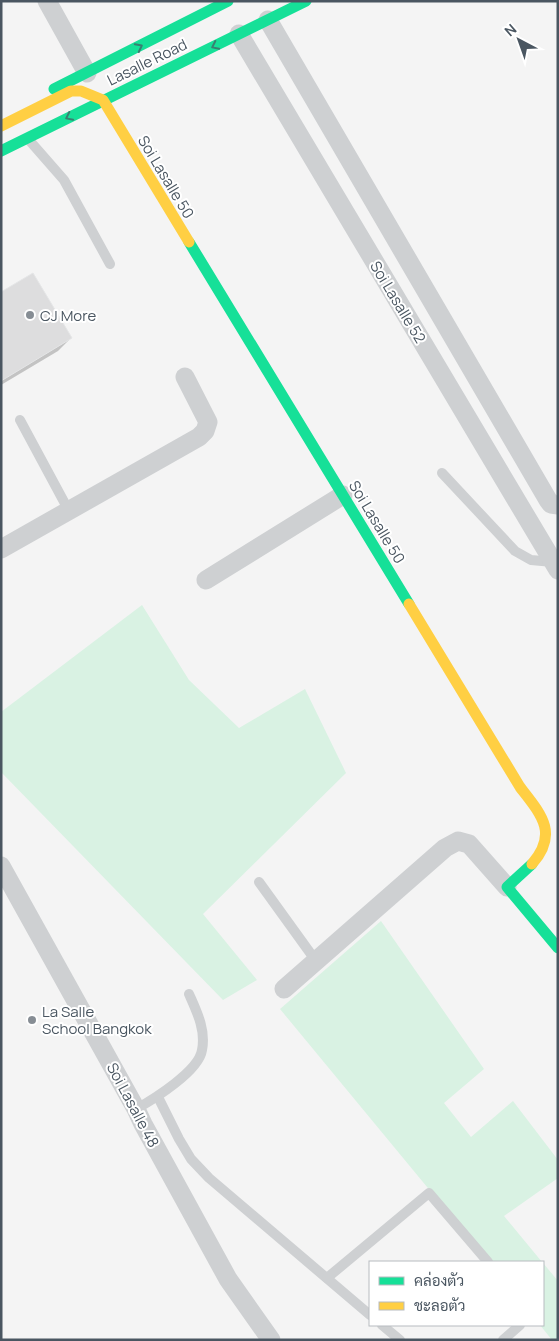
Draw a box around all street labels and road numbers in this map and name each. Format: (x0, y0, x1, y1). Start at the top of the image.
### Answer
street label: Lasalle Road (104, 34, 190, 90)
street label: Soi Lasalle 50 (133, 132, 199, 222)
street label: Soi Lasalle 52 (365, 257, 431, 347)
street label: Soi Lasalle 50 (344, 477, 410, 567)
street label: Soi Lasalle 48 (102, 1059, 164, 1151)

